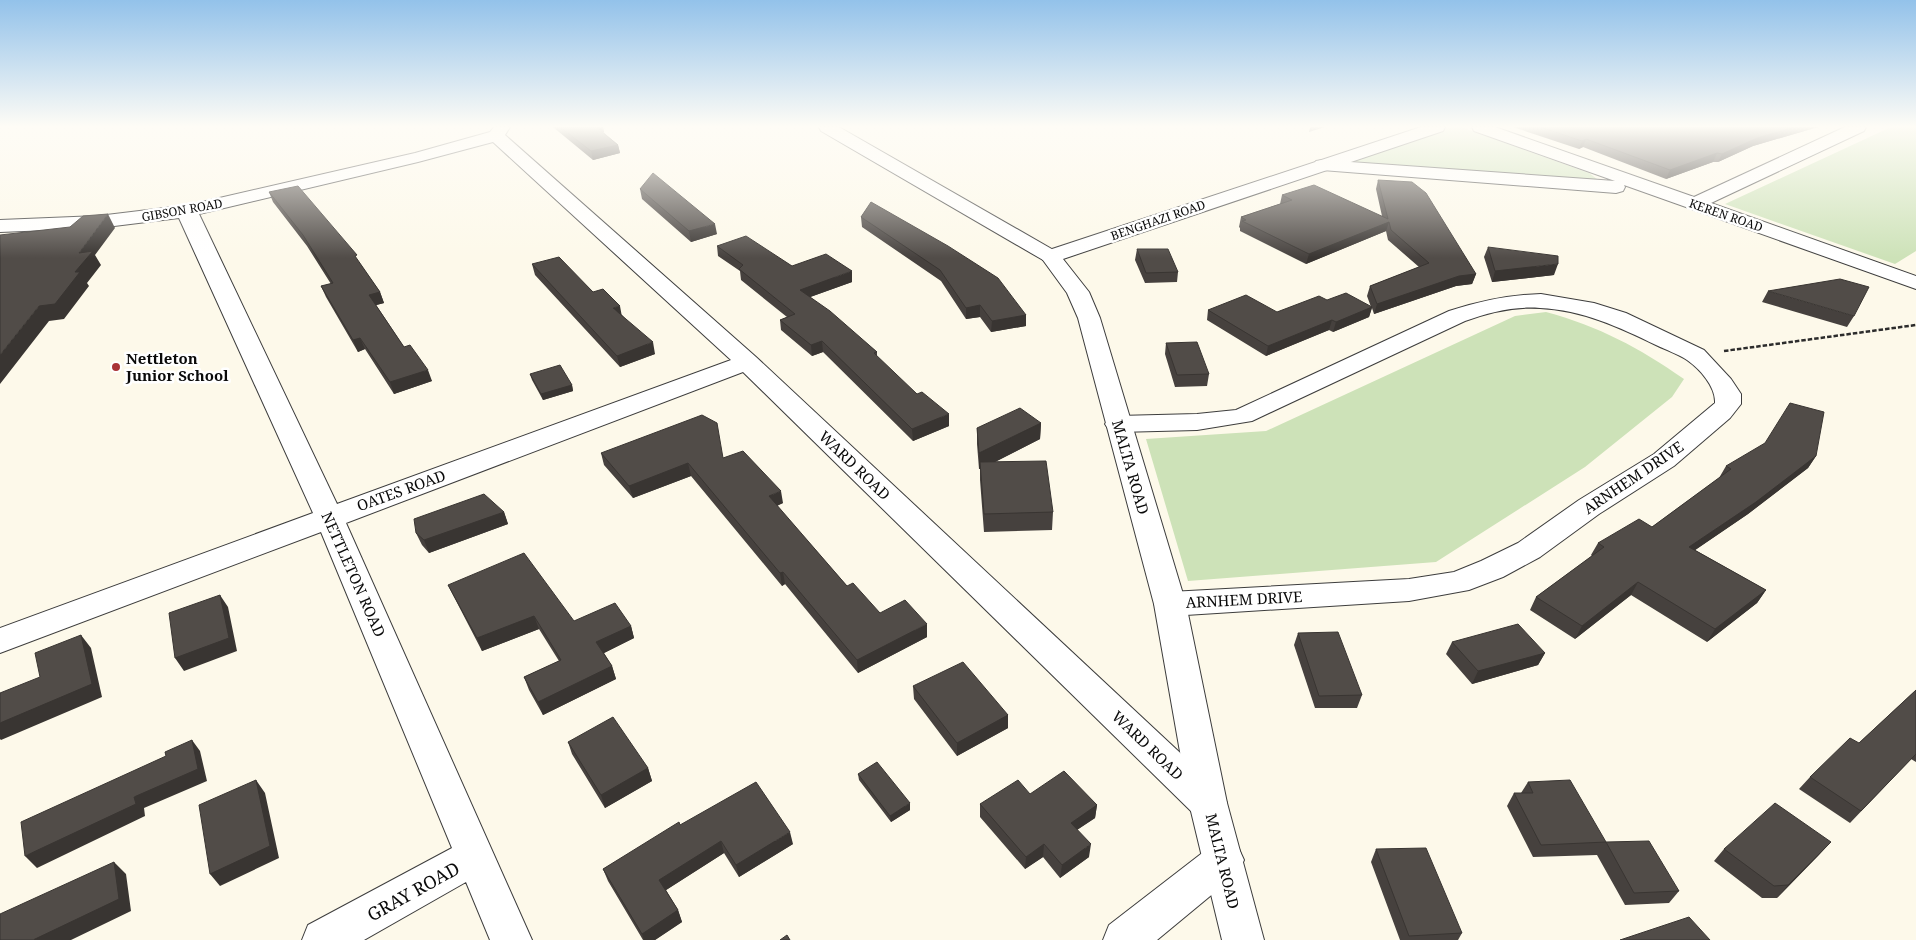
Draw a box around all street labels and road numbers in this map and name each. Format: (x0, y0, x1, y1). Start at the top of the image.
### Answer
street label: GIBSON ROAD (140, 194, 224, 225)
street label: KEREN ROAD (1687, 194, 1765, 236)
street label: BENGHAZI ROAD (1108, 196, 1208, 244)
street label: MALTA ROAD (1108, 417, 1154, 517)
street label: WARD ROAD (815, 426, 895, 504)
street label: ARNHEM DRIVE (1579, 436, 1687, 518)
street label: OATES ROAD (354, 465, 448, 515)
street label: NETTLETON ROAD (317, 508, 391, 640)
street label: ARNHEM DRIVE (1185, 586, 1303, 612)
street label: WARD ROAD (1108, 706, 1188, 784)
street label: MALTA ROAD (1201, 811, 1245, 911)
street label: GRAY ROAD (362, 856, 464, 926)

